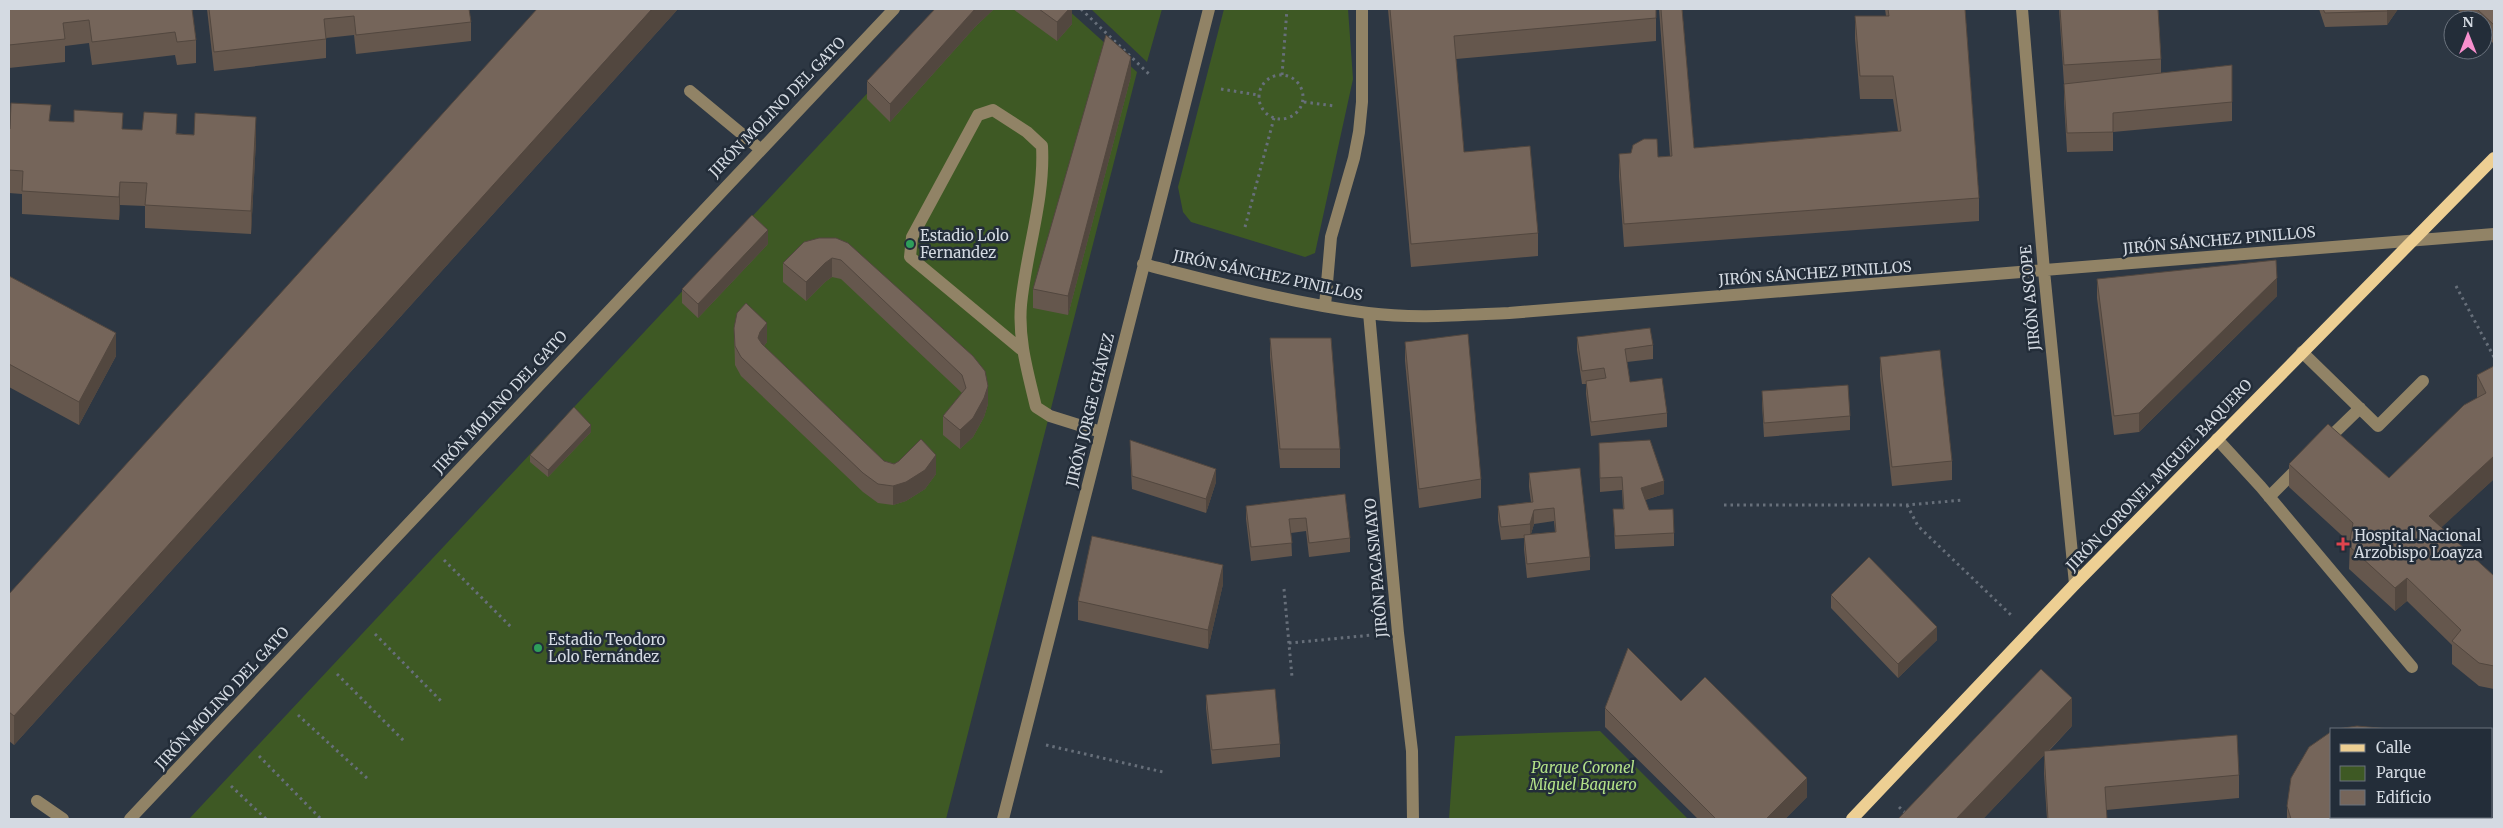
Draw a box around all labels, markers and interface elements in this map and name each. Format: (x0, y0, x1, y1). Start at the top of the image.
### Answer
north arrow (2443, 10, 2493, 60)
text: N (2462, 13, 2474, 31)
street label: JIRÓN MOLINO DEL GATO (703, 32, 849, 182)
street label: JIRÓN SÁNCHEZ PINILLOS (2121, 221, 2316, 258)
place label: Estadio Lolo Fernandez (920, 226, 1009, 262)
marker: Estadio Lolo Fernandez (904, 238, 916, 250)
street label: JIRÓN SÁNCHEZ PINILLOS (1170, 244, 1365, 304)
street label: JIRÓN ASCOPE (2015, 244, 2044, 353)
street label: JIRÓN SÁNCHEZ PINILLOS (1717, 256, 1912, 289)
street label: JIRÓN MOLINO DEL GATO (427, 326, 571, 478)
street label: JIRÓN JORGE CHÁVEZ (1061, 331, 1118, 490)
street label: JIRÓN CORONEL MIGUEL BAQUERO (2061, 374, 2256, 576)
street label: JIRÓN PACASMAYO (1359, 497, 1392, 640)
place label: Hospital Nacional Arzobispo Loayza (2353, 526, 2483, 562)
marker: Hospital Nacional Arzobispo Loayza (2336, 537, 2350, 551)
street label: JIRÓN MOLINO DEL GATO (149, 622, 293, 774)
place label: Estadio Teodoro Lolo Fernández (548, 630, 666, 666)
marker: Estadio Teodoro Lolo Fernández (532, 642, 544, 654)
legend (2330, 728, 2493, 818)
text: Calle (2376, 738, 2411, 757)
park label: Parque Coronel Miguel Baquero (1528, 758, 1637, 794)
text: Parque (2376, 763, 2426, 782)
text: Edificio (2376, 788, 2432, 807)

